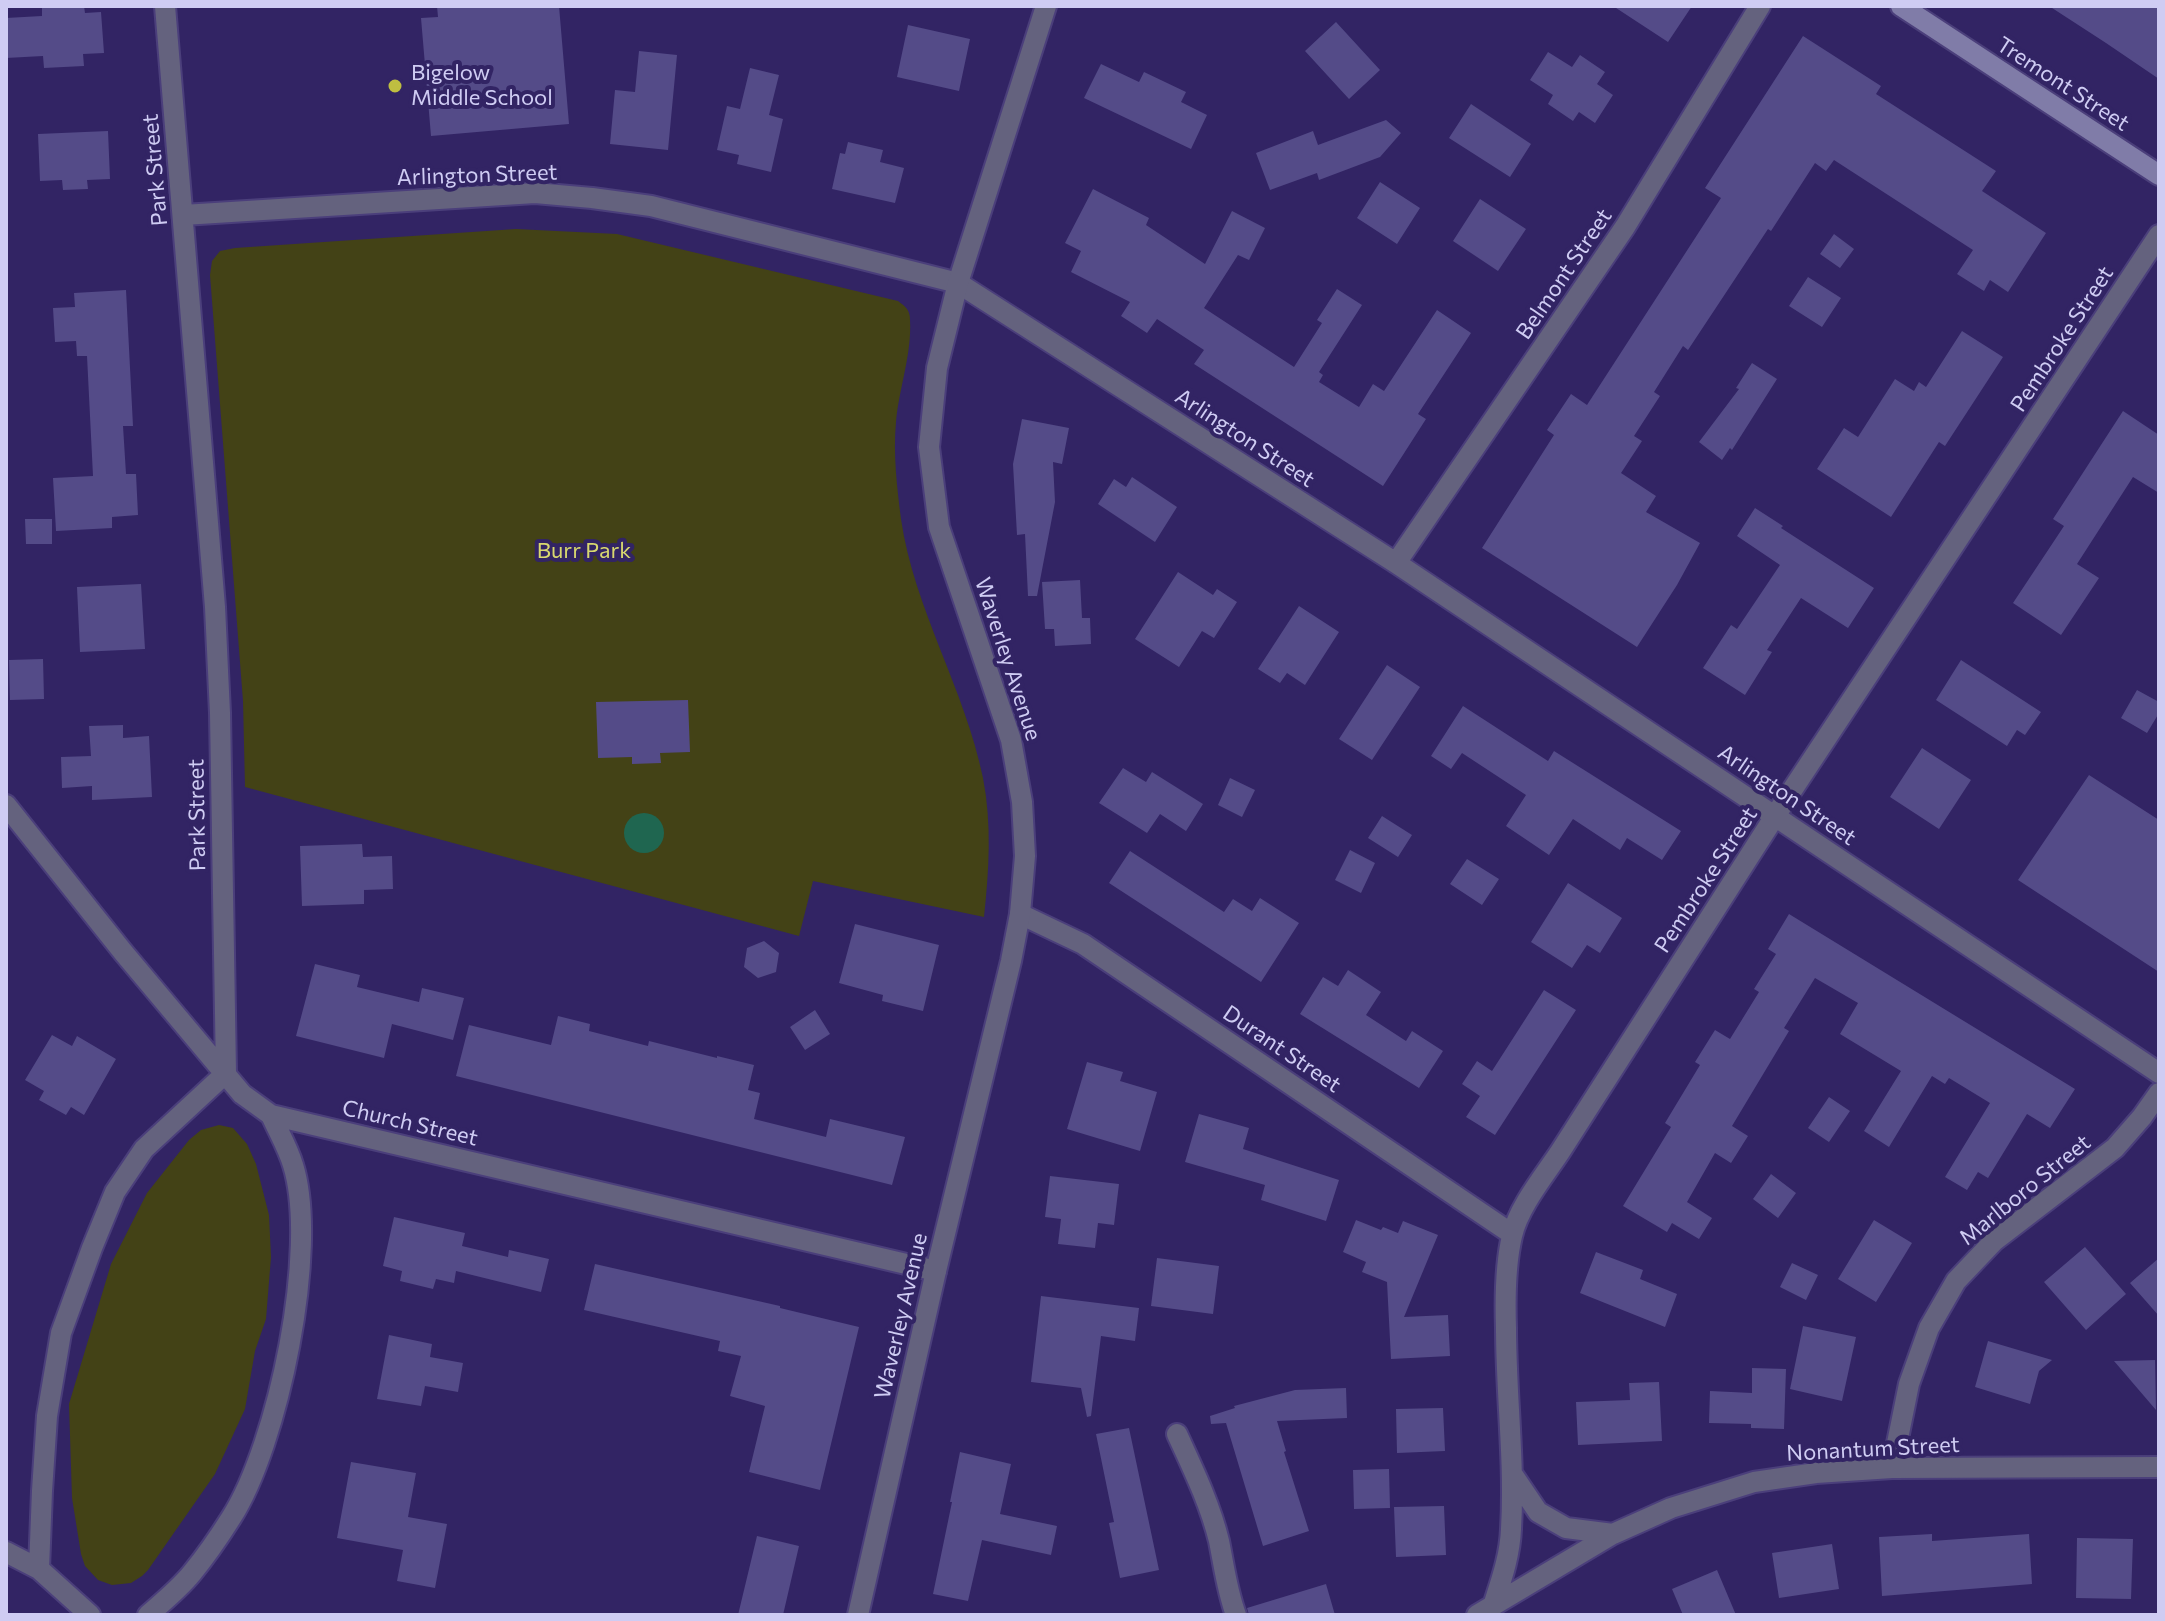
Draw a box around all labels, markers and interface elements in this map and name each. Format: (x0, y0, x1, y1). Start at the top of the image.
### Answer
street label: Tremont Street (1992, 31, 2134, 137)
place label: Bigelow Middle School (411, 60, 553, 112)
marker: Bigelow Middle School (386, 77, 404, 95)
street label: Park Street (137, 113, 173, 227)
street label: Arlington Street (396, 159, 558, 191)
street label: Belmont Street (1511, 204, 1617, 344)
street label: Pembroke Street (2005, 261, 2119, 417)
street label: Arlington Street (1170, 383, 1320, 493)
park label: Burr Park (537, 538, 631, 564)
street label: Waverley Avenue (969, 574, 1047, 744)
street label: Arlington Street (1713, 739, 1861, 851)
street label: Park Street (183, 759, 211, 871)
street label: Pembroke Street (1649, 802, 1763, 958)
street label: Durant Street (1218, 1000, 1346, 1098)
street label: Church Street (340, 1095, 480, 1151)
street label: Marlboro Street (1954, 1129, 2096, 1251)
street label: Waverley Avenue (869, 1230, 933, 1402)
street label: Nonantum Street (1786, 1431, 1960, 1467)

